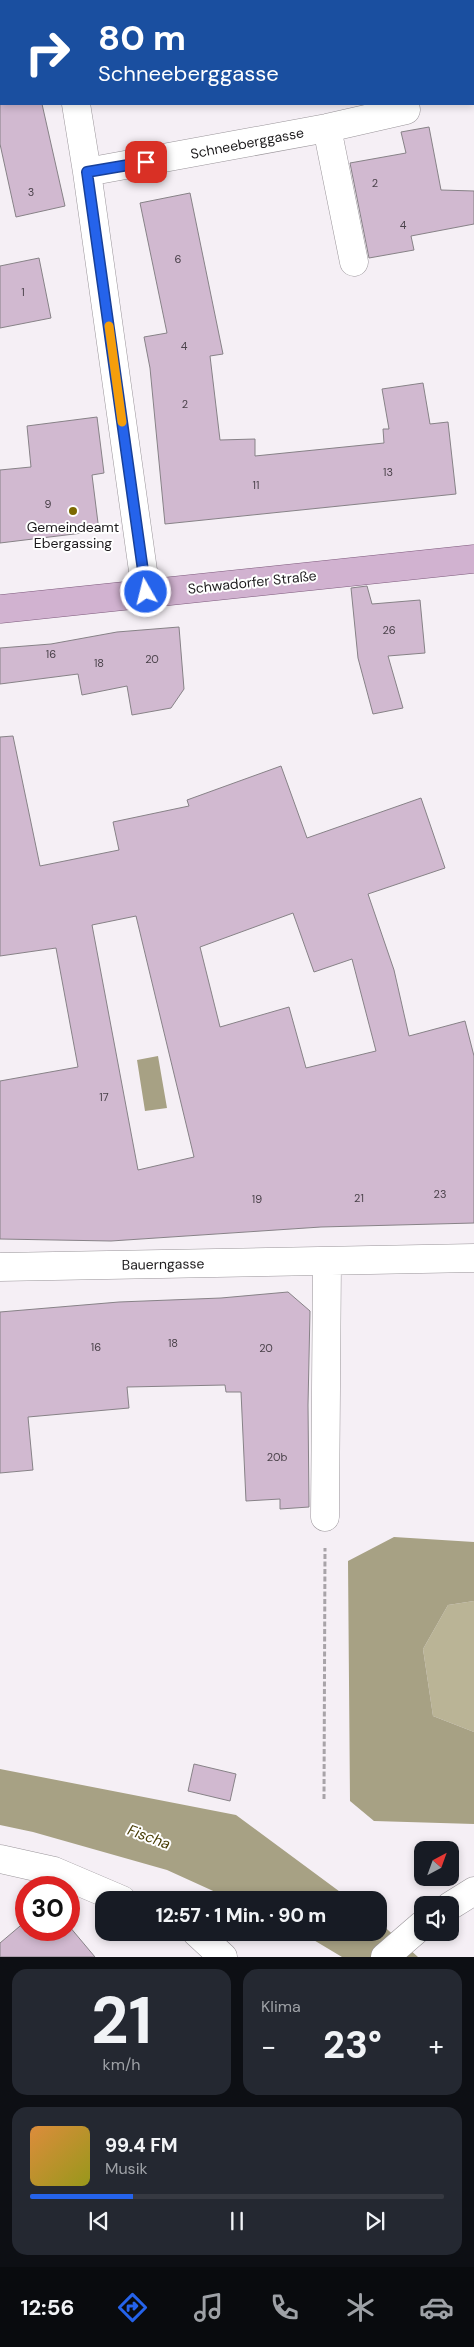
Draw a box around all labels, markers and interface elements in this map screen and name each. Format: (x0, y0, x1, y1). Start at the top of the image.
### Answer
text: 80 m (98, 15, 186, 61)
icon: right (15, 20, 80, 85)
text: Schneeberggasse (98, 59, 279, 88)
street label: Schneeberggasse (189, 123, 305, 163)
pin (125, 141, 167, 183)
icon: arrive (132, 148, 160, 176)
house number: 2 (372, 176, 378, 190)
house number: 3 (28, 185, 34, 199)
house number: 4 (400, 218, 407, 232)
house number: 6 (175, 252, 182, 266)
house number: 1 (21, 285, 25, 299)
house number: 4 (181, 339, 188, 353)
house number: 2 (182, 397, 188, 411)
house number: 13 (383, 465, 393, 479)
house number: 11 (253, 478, 259, 492)
house number: 9 (45, 497, 52, 511)
marker: Gemeindeamt Ebergassing (67, 505, 79, 517)
place label: Gemeindeamt Ebergassing (27, 518, 119, 552)
position arrow (119, 565, 171, 617)
street label: Schwadorfer Straße (187, 566, 317, 598)
house number: 26 (382, 623, 396, 637)
house number: 16 (46, 647, 56, 661)
house number: 20 (145, 652, 159, 666)
house number: 18 (94, 656, 104, 670)
house number: 17 (99, 1090, 109, 1104)
house number: 23 (434, 1187, 446, 1201)
house number: 21 (354, 1191, 364, 1205)
house number: 19 (252, 1192, 262, 1206)
street label: Bauerngasse (122, 1254, 205, 1274)
house number: 18 (168, 1336, 178, 1350)
house number: 16 (91, 1340, 101, 1354)
house number: 20 (259, 1341, 273, 1355)
house number: 20b (267, 1450, 287, 1464)
water label: Fischa (125, 1820, 173, 1854)
north arrow (414, 1841, 459, 1886)
map controls (414, 1841, 459, 1941)
speed limit sign: 30 (15, 1876, 80, 1941)
button: sound (414, 1896, 459, 1941)
text: 12:57 · 1 Min. · 90 m (156, 1903, 326, 1928)
text: 21 (91, 1979, 152, 2063)
text: Klima (261, 1996, 301, 2017)
text: 23° (323, 2020, 382, 2070)
text: − (261, 2028, 276, 2065)
text: + (429, 2028, 444, 2065)
text: km/h (103, 2054, 140, 2075)
text: 99.4 FM (105, 2133, 178, 2158)
text: Musik (105, 2158, 148, 2179)
icon: previous (85, 2207, 113, 2235)
icon: pause (223, 2207, 251, 2235)
icon: next (361, 2207, 389, 2235)
icon: directions (115, 2290, 150, 2325)
icon: music (191, 2290, 226, 2325)
icon: phone (267, 2290, 302, 2325)
icon: climate (343, 2290, 378, 2325)
icon: car (419, 2290, 454, 2325)
text: 12:56 (20, 2293, 74, 2322)

